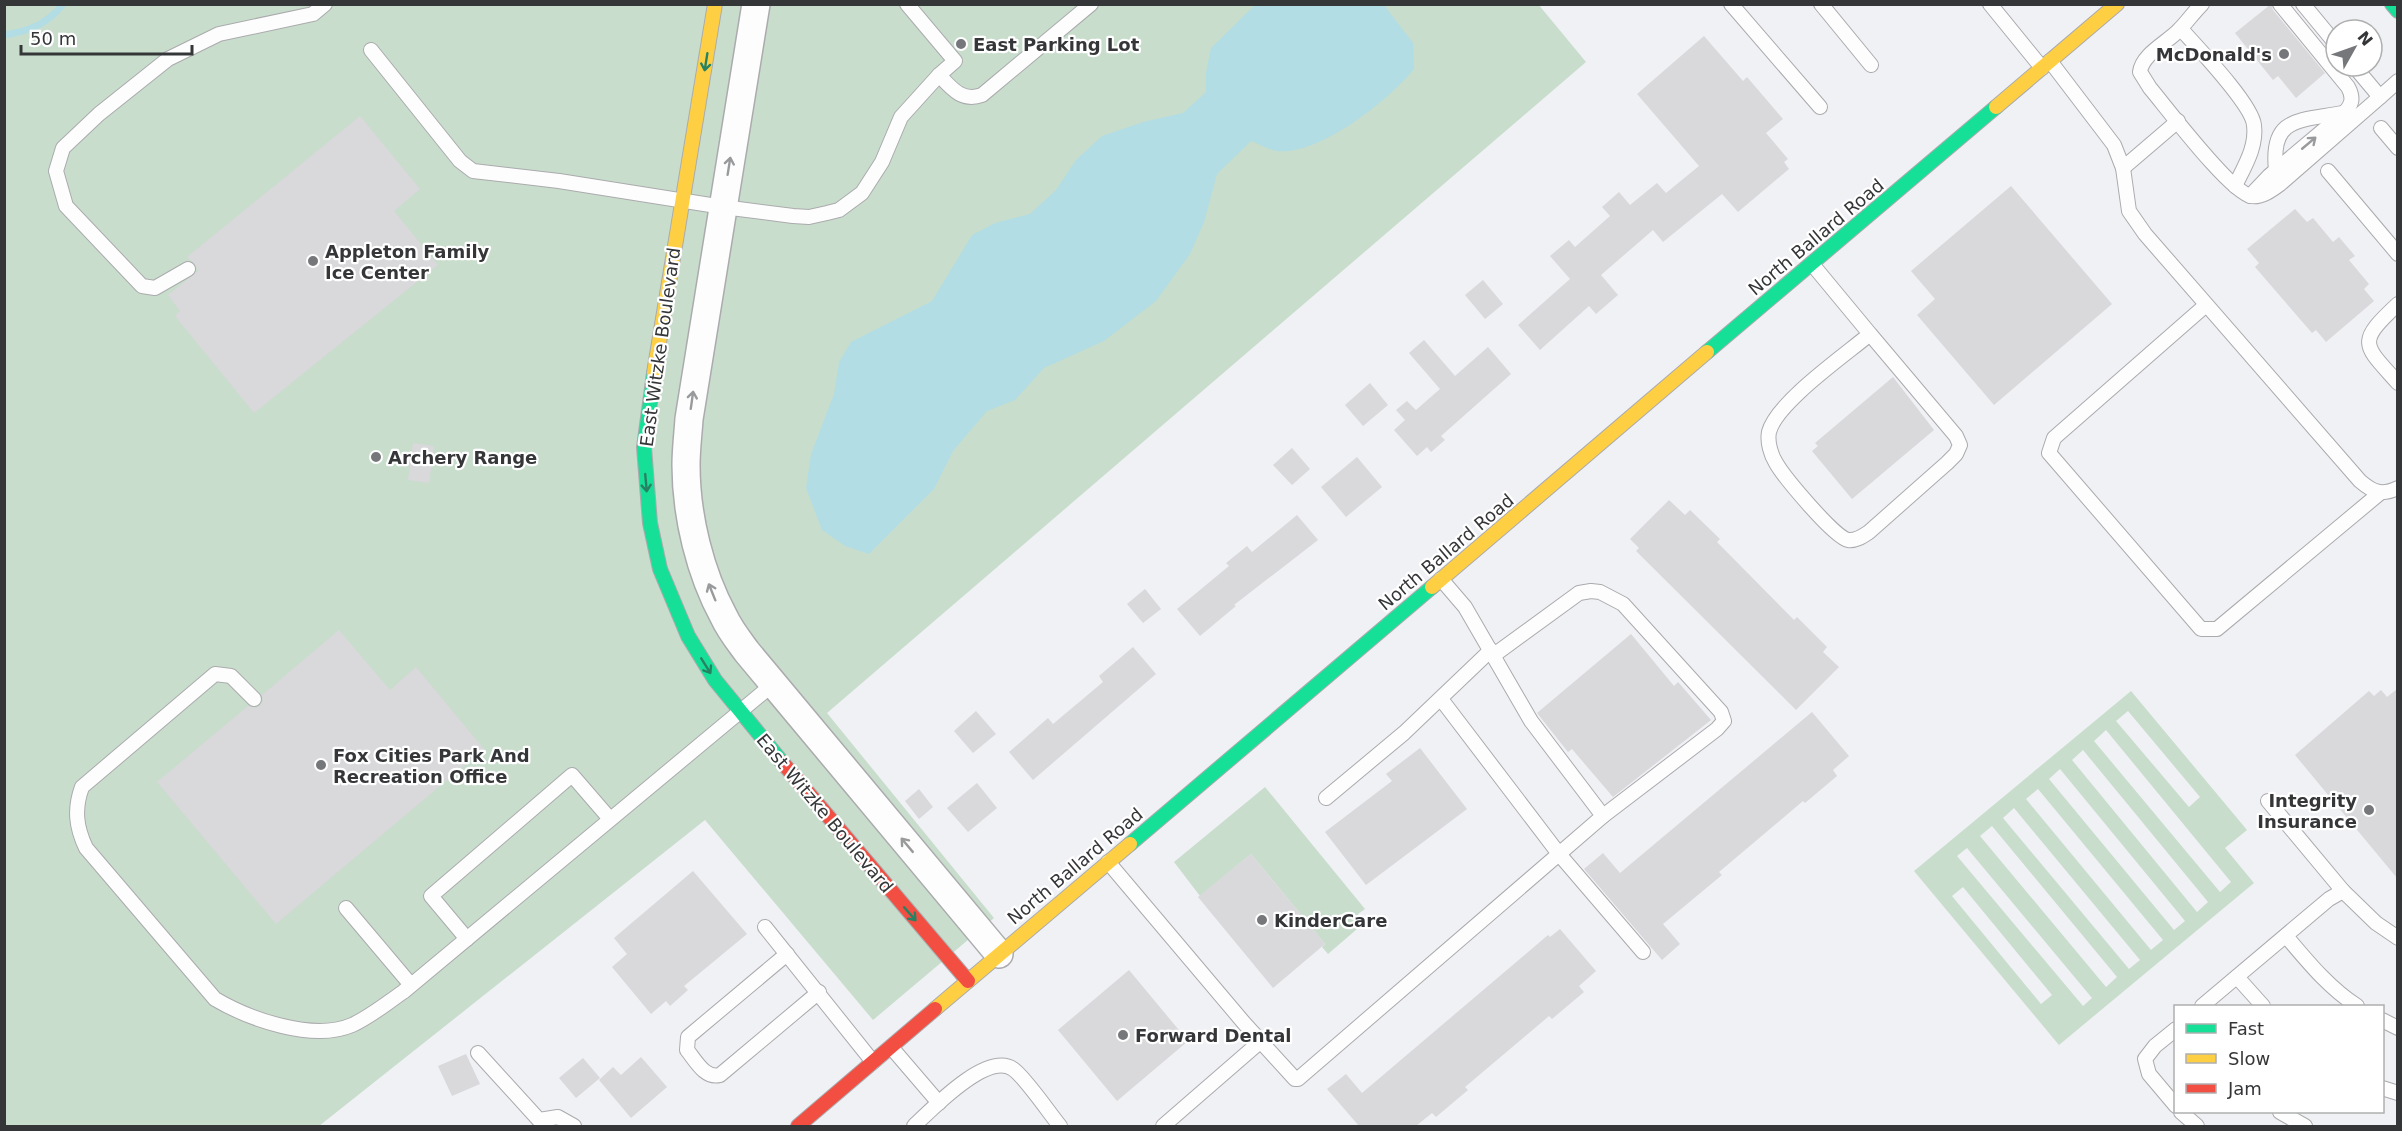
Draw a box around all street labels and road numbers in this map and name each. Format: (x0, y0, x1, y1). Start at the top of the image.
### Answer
street label: North Ballard Road (1744, 174, 1888, 300)
street label: East Witzke Boulevard (636, 246, 684, 448)
street label: North Ballard Road (1374, 489, 1518, 615)
street label: East Witzke Boulevard (752, 729, 898, 897)
street label: North Ballard Road (1003, 803, 1147, 929)

